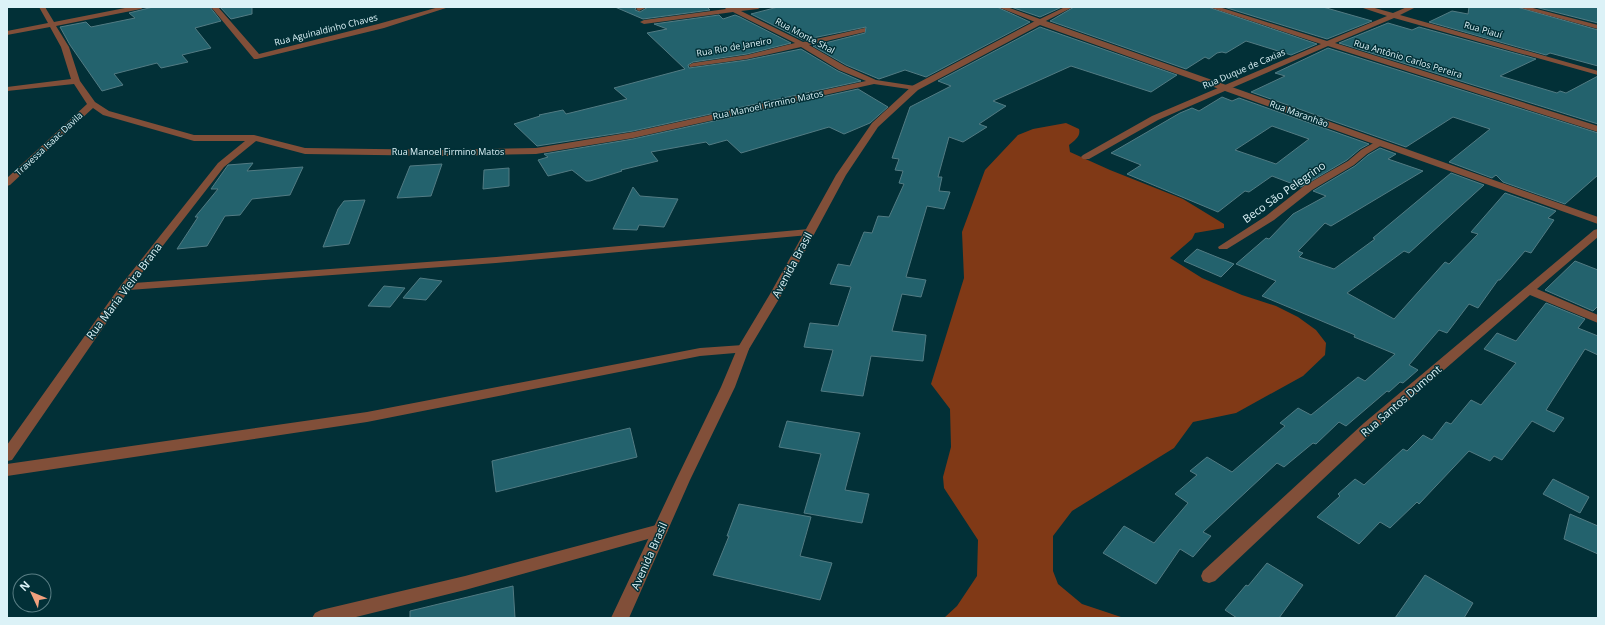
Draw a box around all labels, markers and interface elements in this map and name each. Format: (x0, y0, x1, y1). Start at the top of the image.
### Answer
street label: Rua Aguinaldinho Chaves (273, 10, 379, 49)
street label: Rua Monte Shal (773, 14, 837, 57)
street label: Rua Piauí (1463, 18, 1504, 41)
street label: Rua Rio de Janeiro (695, 33, 773, 60)
street label: Rua Antônio Carlos Pereira (1352, 36, 1464, 81)
street label: Rua Duque de Caxias (1200, 45, 1287, 92)
street label: Rua Manoel Firmino Matos (711, 86, 824, 123)
street label: Rua Maranhão (1268, 97, 1330, 130)
street label: Travessa Isaac Davila (12, 109, 85, 178)
street label: Rua Manoel Firmino Matos (392, 145, 504, 158)
street label: Beco São Pelegrino (1239, 157, 1328, 226)
street label: Avenida Brasil (768, 229, 815, 300)
street label: Rua Maria Vieira Brana (82, 239, 165, 342)
street label: Rua Santos Dumont (1357, 361, 1444, 440)
street label: Avenida Brasil (627, 520, 670, 592)
north arrow (12, 573, 52, 613)
text: N (16, 577, 33, 594)

